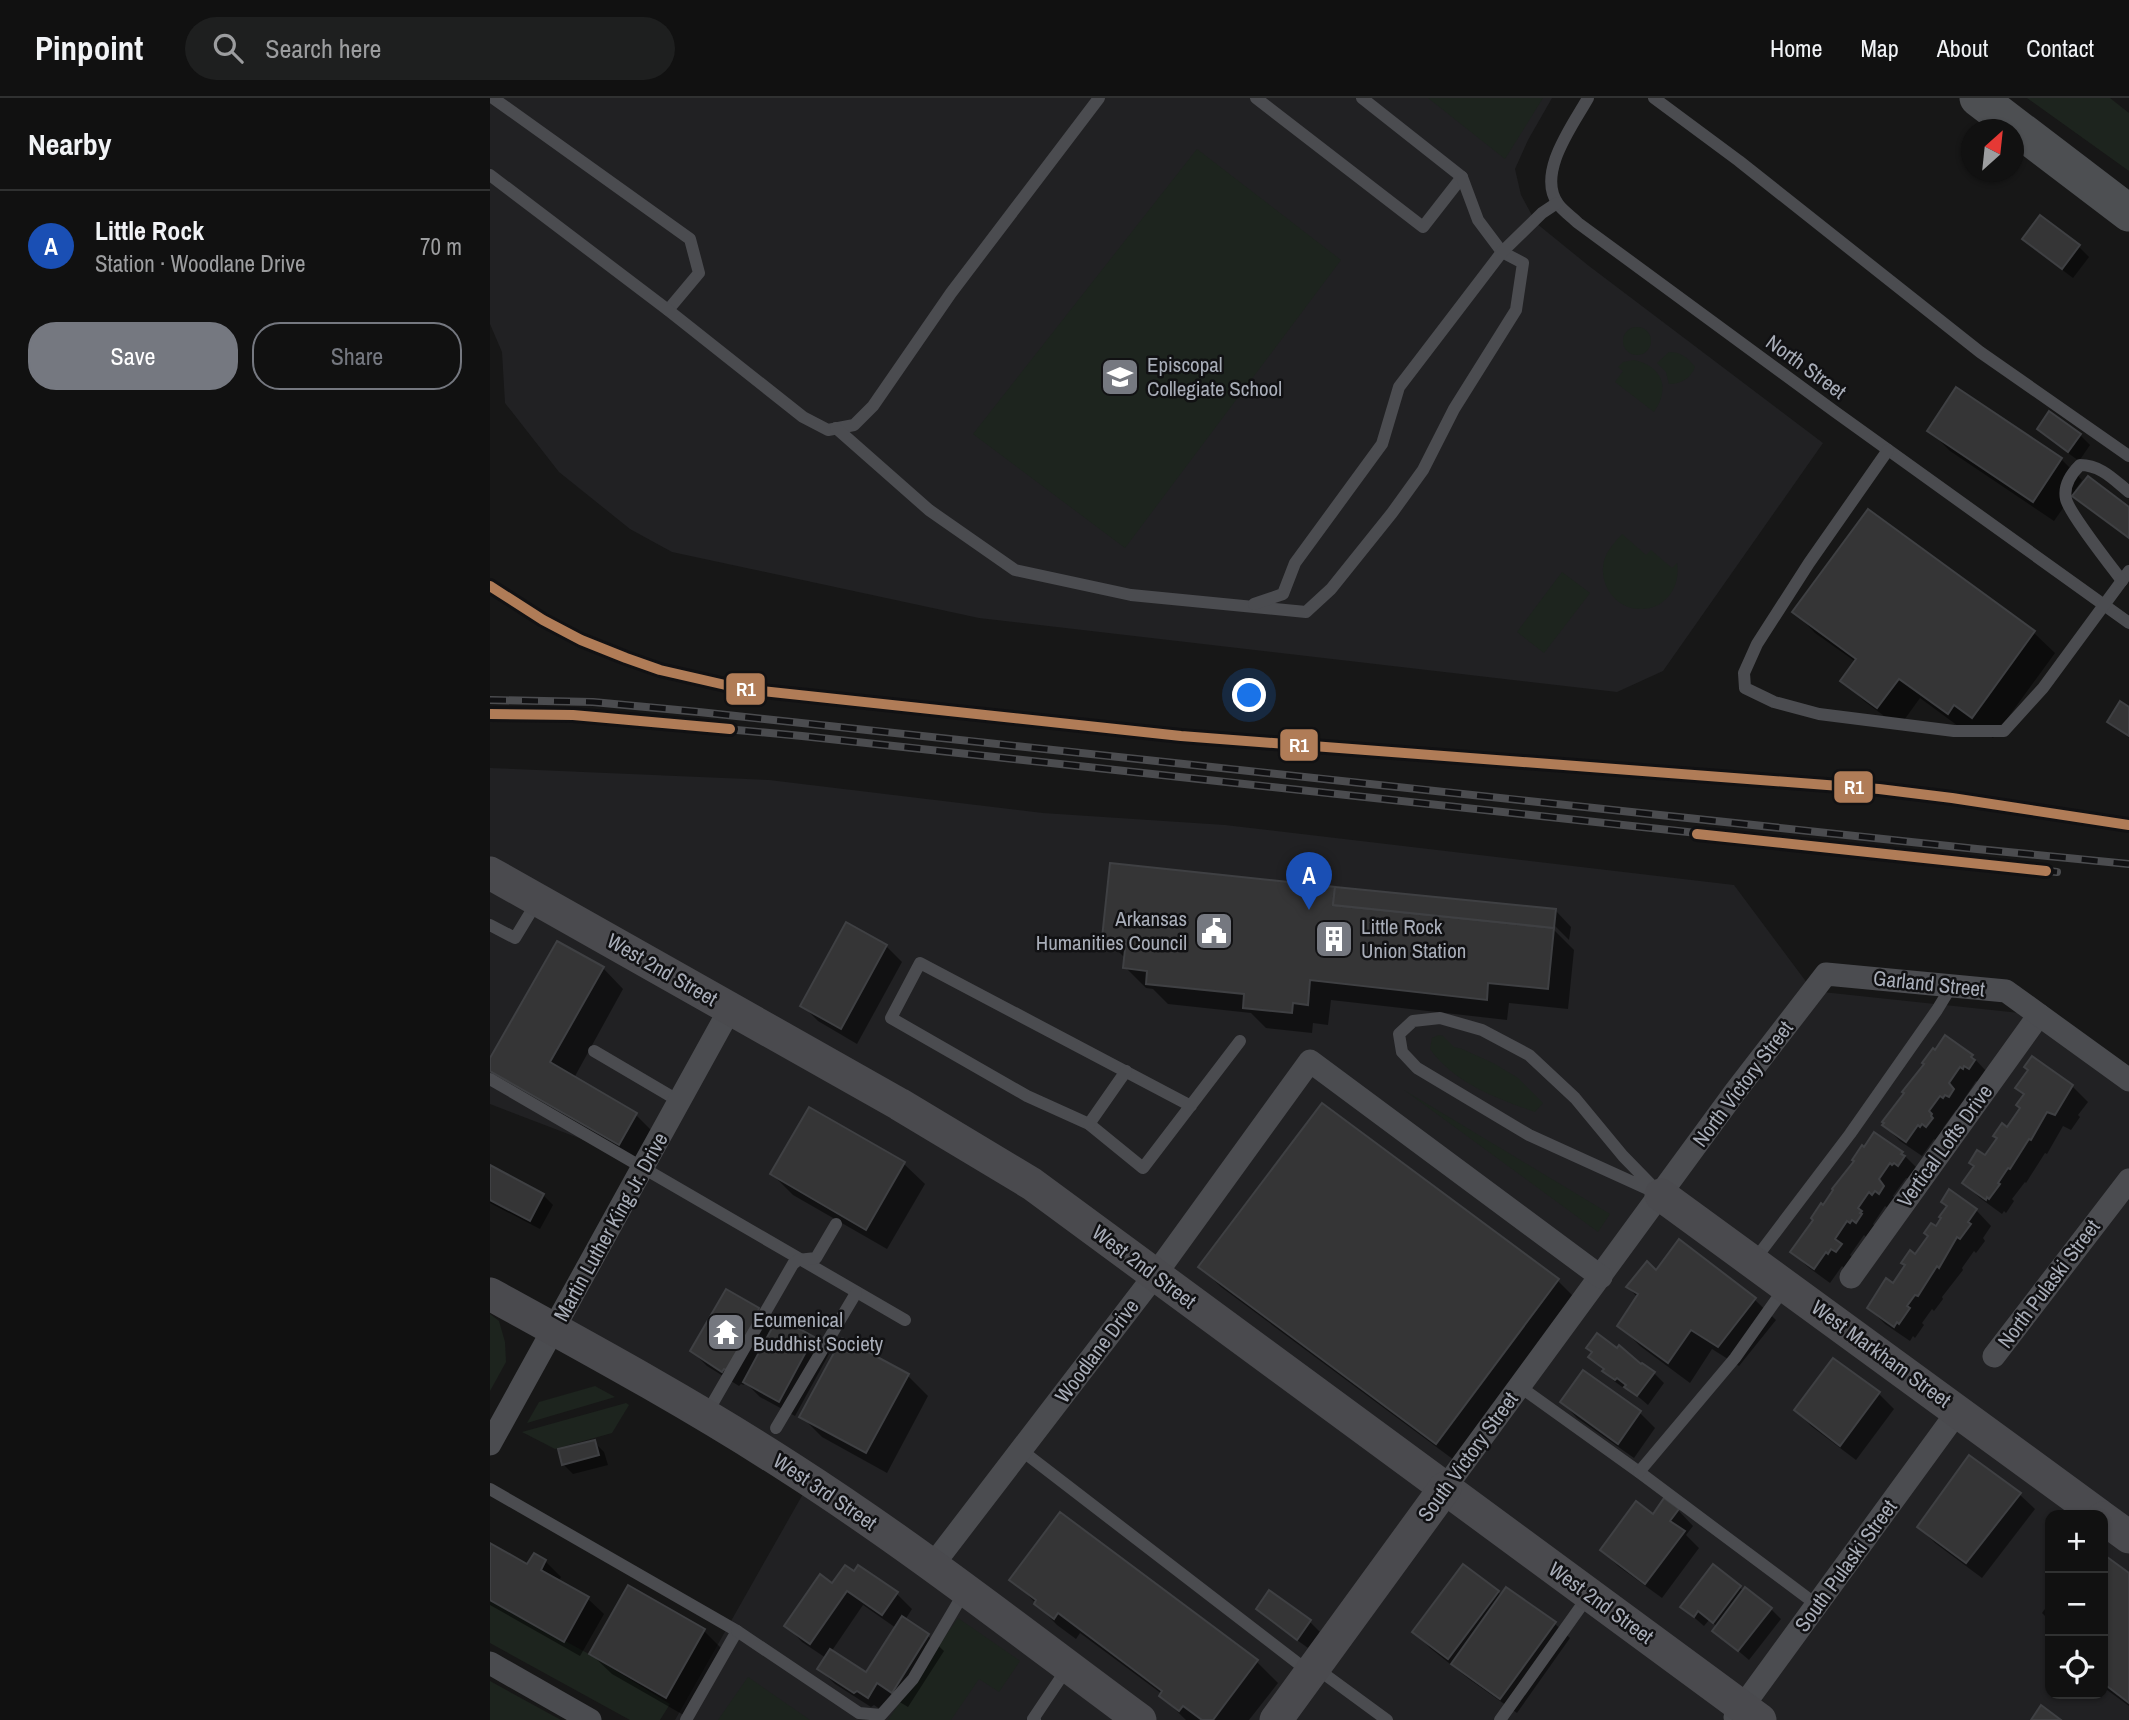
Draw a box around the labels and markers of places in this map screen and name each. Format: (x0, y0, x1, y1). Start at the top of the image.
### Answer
place label: Episcopal Collegiate School (1147, 350, 1282, 403)
school or university icon: Episcopal Collegiate School (1099, 356, 1141, 398)
pin: A (1286, 852, 1332, 910)
place label: Arkansas Humanities Council (1036, 904, 1187, 957)
public building icon: Arkansas Humanities Council (1193, 910, 1235, 952)
place label: Little Rock Union Station (1361, 912, 1466, 965)
building icon: Little Rock Union Station (1313, 918, 1355, 960)
place label: Ecumenical Buddhist Society (753, 1305, 884, 1358)
temple icon: Ecumenical Buddhist Society (705, 1311, 747, 1353)

